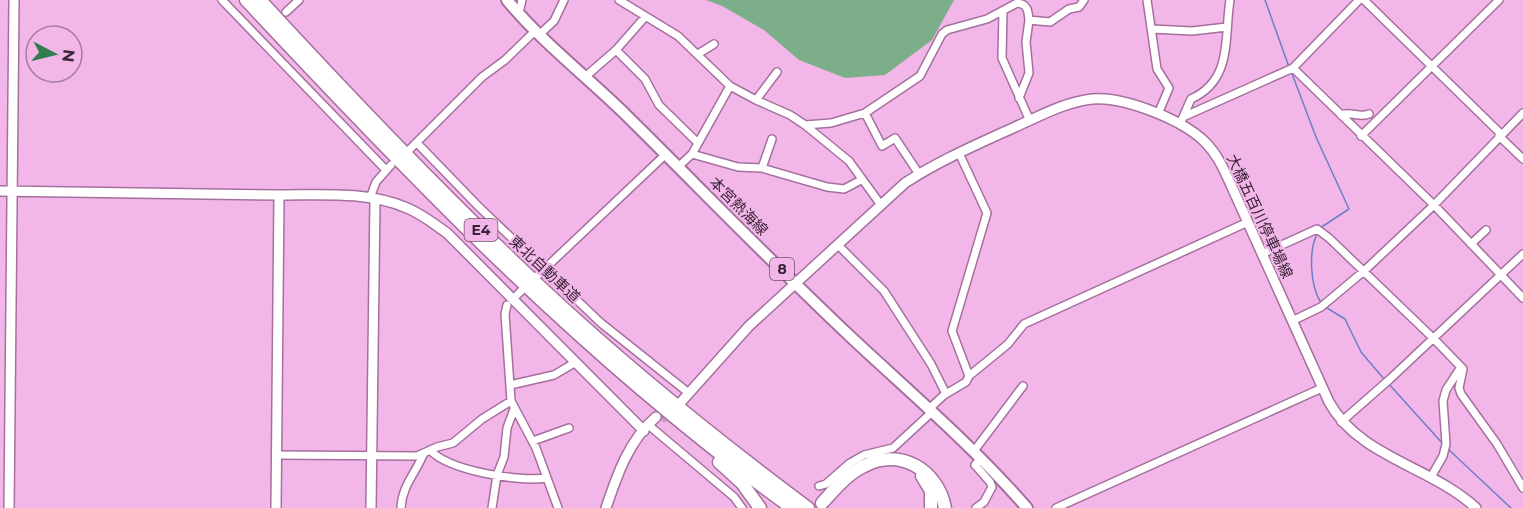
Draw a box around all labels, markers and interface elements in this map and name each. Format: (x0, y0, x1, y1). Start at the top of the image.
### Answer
north arrow (24, 24, 84, 84)
text: N (58, 48, 79, 63)
street label: 大橋五百川停車場線 (1223, 151, 1297, 281)
street label: 本宮熱海線 (706, 173, 772, 239)
road number: E4 (464, 219, 498, 241)
street label: 東北自動車道 (506, 231, 584, 307)
road number: 8 (770, 258, 794, 280)

